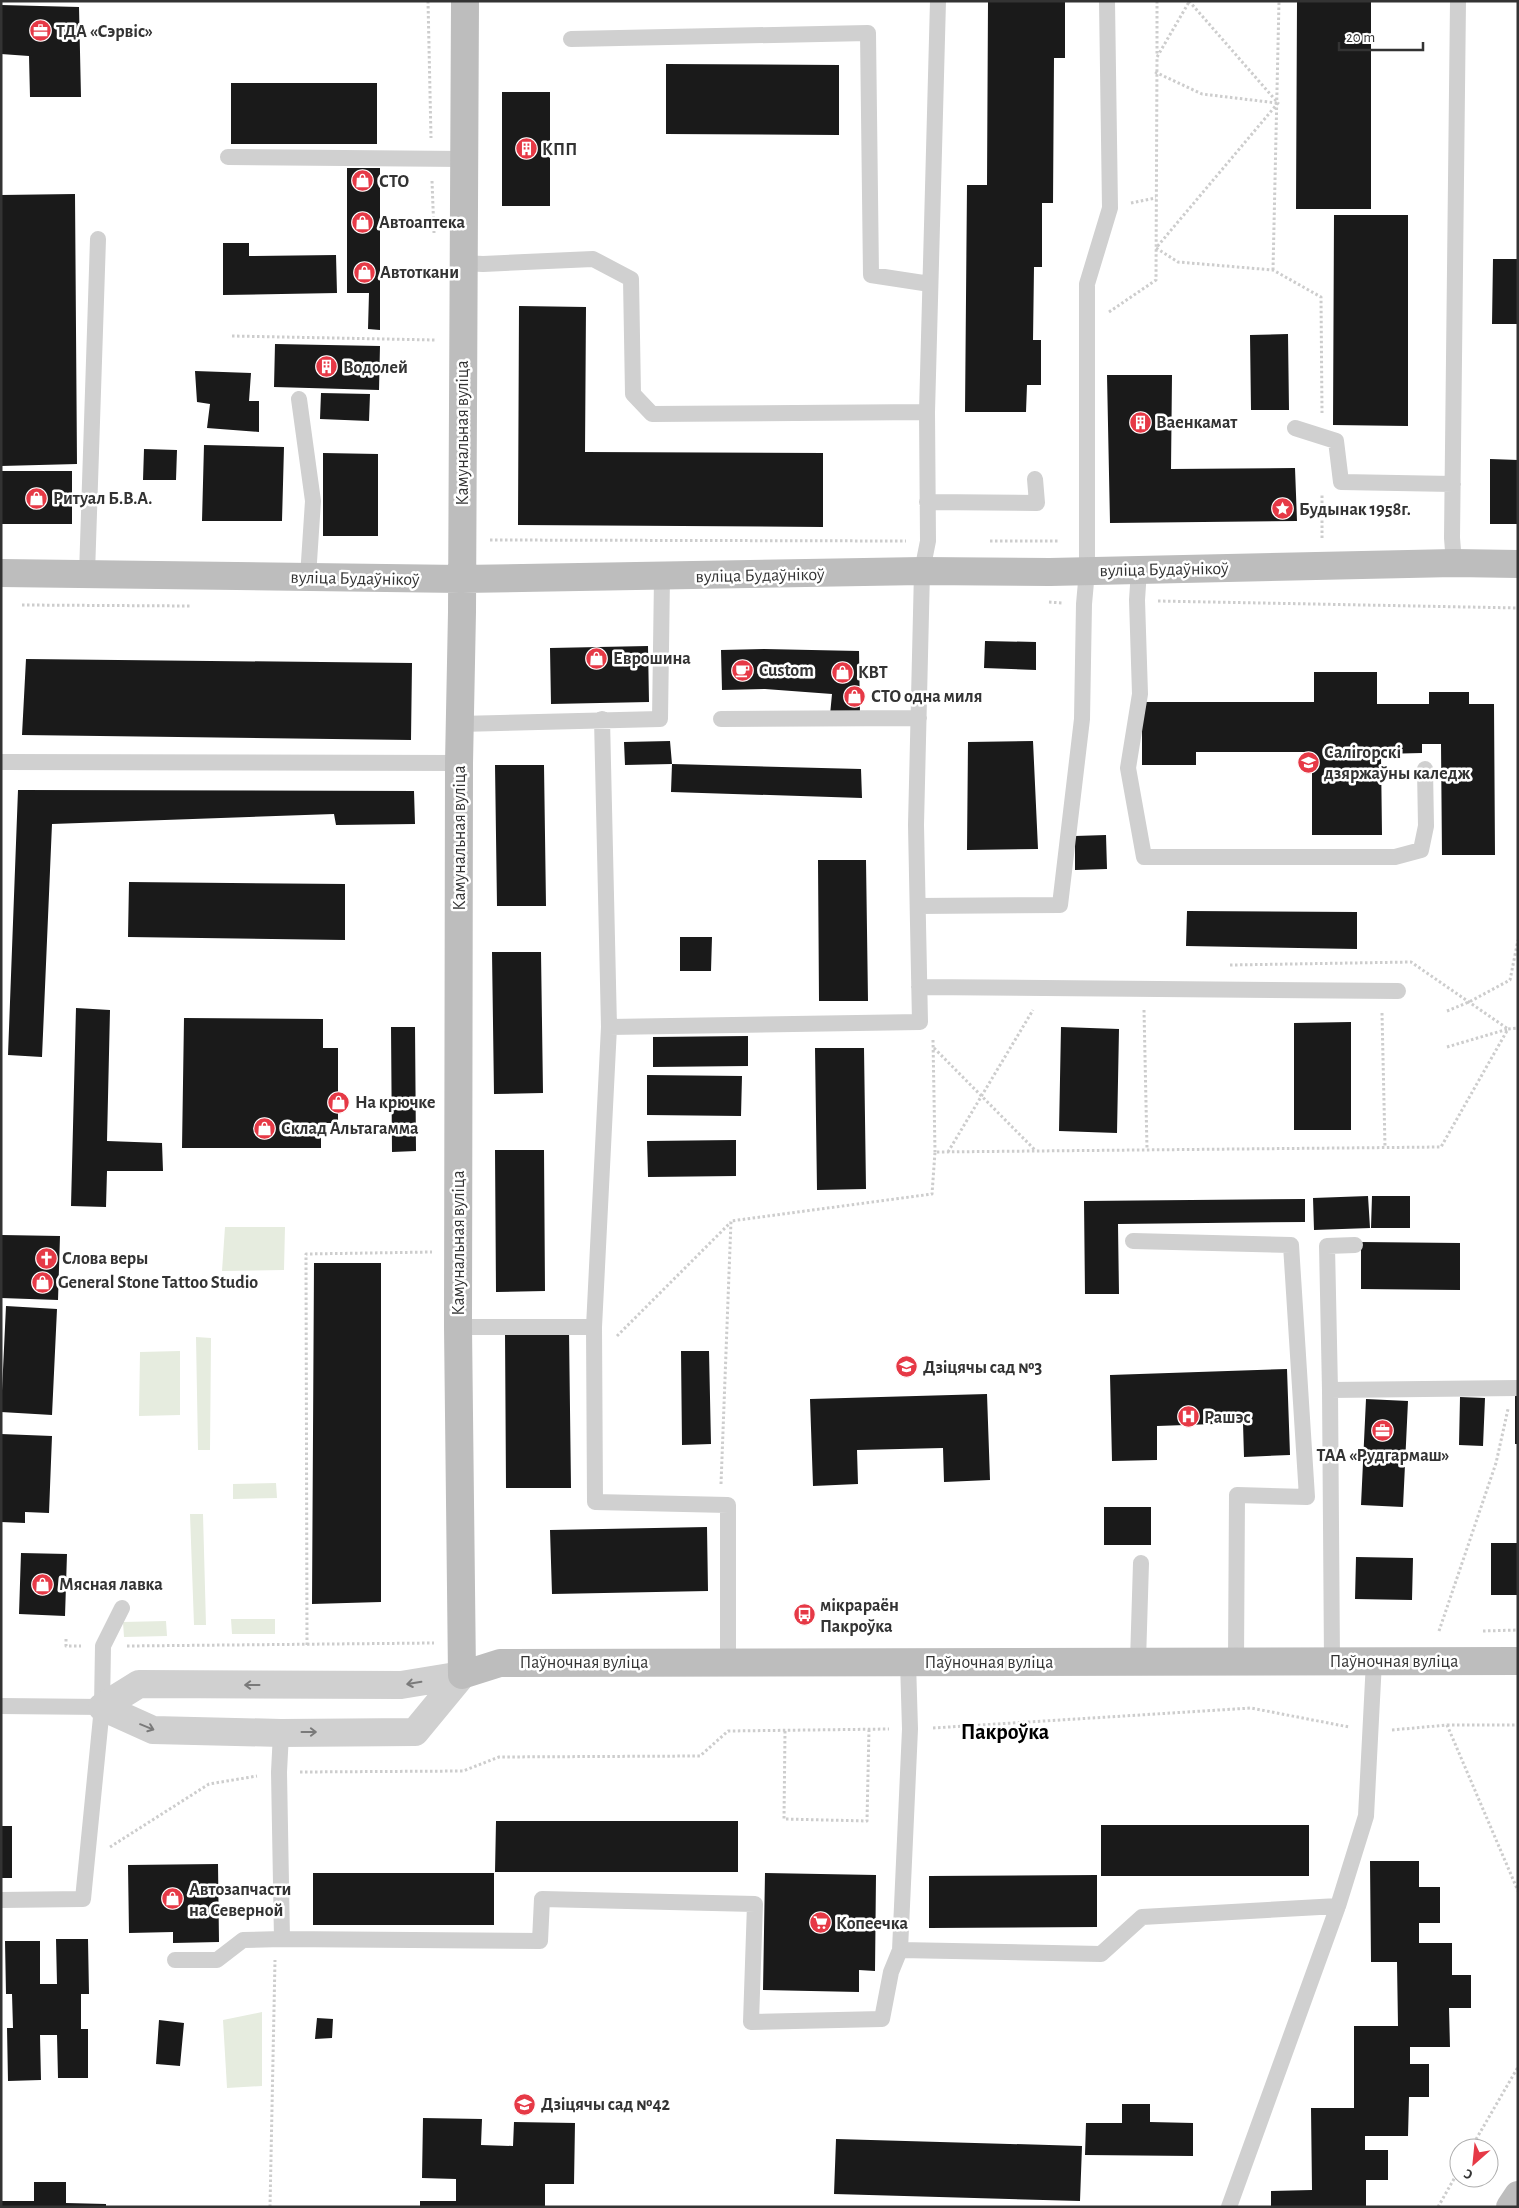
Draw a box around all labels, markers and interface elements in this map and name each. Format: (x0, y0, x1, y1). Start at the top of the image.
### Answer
office icon: ТДА «Сэрвіс» (28, 19, 52, 43)
scale bar (1339, 20, 1423, 52)
place label: ТДА «Сэрвіс» (56, 23, 153, 41)
text: 20 m (1346, 30, 1375, 45)
building icon: КПП (514, 137, 538, 161)
place label: КПП (542, 141, 577, 159)
shop icon: СТО (351, 169, 375, 193)
place label: СТО (379, 173, 409, 191)
shop icon: Автоаптека (351, 210, 375, 234)
place label: Автоаптека (379, 214, 465, 232)
shop icon: Автоткани (352, 260, 376, 284)
place label: Автоткани (380, 264, 459, 282)
building icon: Водолей (315, 355, 339, 379)
place label: Водолей (343, 359, 408, 377)
street label: Камунальная вуліца (454, 360, 472, 506)
building icon: Ваенкамат (1128, 410, 1152, 434)
place label: Ваенкамат (1156, 414, 1238, 432)
shop icon: Ритуал Б.В.А. (25, 486, 49, 510)
place label: Ритуал Б.В.А. (53, 490, 152, 508)
place icon: Будынак 1958г. (1271, 497, 1295, 521)
place label: Будынак 1958г. (1299, 501, 1411, 519)
street label: вуліца Будаўнікоў (1099, 560, 1229, 580)
street label: вуліца Будаўнікоў (695, 566, 825, 586)
street label: вуліца Будаўнікоў (290, 569, 420, 589)
shop icon: Еврошина (585, 646, 609, 670)
place label: Еврошина (613, 650, 691, 668)
cafe icon: Custom (731, 658, 755, 682)
shop icon: KBT (830, 660, 854, 684)
place label: Custom (759, 662, 814, 680)
place label: KBT (858, 664, 888, 682)
shop icon: СТО одна миля (843, 684, 867, 708)
place label: СТО одна миля (871, 688, 983, 706)
place label: Салігорскі дзяржаўны каледж (1324, 744, 1470, 783)
school or university icon: Салігорскі дзяржаўны каледж (1296, 750, 1320, 774)
street label: Камунальная вуліца (451, 765, 469, 911)
shop icon: На крючке (327, 1090, 351, 1114)
place label: На крючке (355, 1094, 435, 1112)
shop icon: Склад Альтагамма (253, 1116, 277, 1140)
place label: Склад Альтагамма (281, 1120, 419, 1138)
street label: Камунальная вуліца (450, 1170, 468, 1316)
church icon: Слова веры (34, 1246, 58, 1270)
place label: Слова веры (62, 1250, 148, 1268)
shop icon: General Stone Tattoo Studio (30, 1270, 54, 1294)
place label: General Stone Tattoo Studio (58, 1274, 258, 1292)
school or university icon: Дзіцячы сад №3 (895, 1355, 919, 1379)
place label: Дзіцячы сад №3 (923, 1359, 1042, 1377)
hospital icon: Рашэс (1176, 1405, 1200, 1429)
place label: Рашэс (1204, 1409, 1251, 1427)
office icon: ТАА «Рудгармаш» (1371, 1418, 1395, 1442)
place label: ТАА «Рудгармаш» (1316, 1447, 1450, 1465)
shop icon: Мясная лавка (31, 1572, 55, 1596)
place label: Мясная лавка (59, 1576, 163, 1594)
place label: мікрараён Пакроўка (820, 1597, 899, 1636)
bus stop icon: мікрараён Пакроўка (792, 1603, 816, 1627)
street label: Паўночная вуліца (1330, 1653, 1458, 1671)
street label: Паўночная вуліца (520, 1654, 648, 1672)
street label: Паўночная вуліца (925, 1654, 1053, 1672)
one-way arrow (406, 1679, 422, 1689)
one-way arrow (244, 1680, 260, 1690)
district label: Пакроўка (961, 1721, 1049, 1744)
one-way arrow (139, 1723, 154, 1732)
one-way arrow (300, 1727, 316, 1737)
place label: Автозапчасти на Северной (189, 1881, 291, 1920)
shop icon: Автозапчасти на Северной (161, 1887, 185, 1911)
supermarket icon: Копеечка (808, 1911, 832, 1935)
place label: Копеечка (836, 1915, 908, 1933)
school or university icon: Дзіцячы сад №42 (513, 2092, 537, 2116)
place label: Дзіцячы сад №42 (541, 2096, 670, 2114)
north arrow (1449, 2138, 1499, 2188)
text: С (1462, 2166, 1475, 2182)

